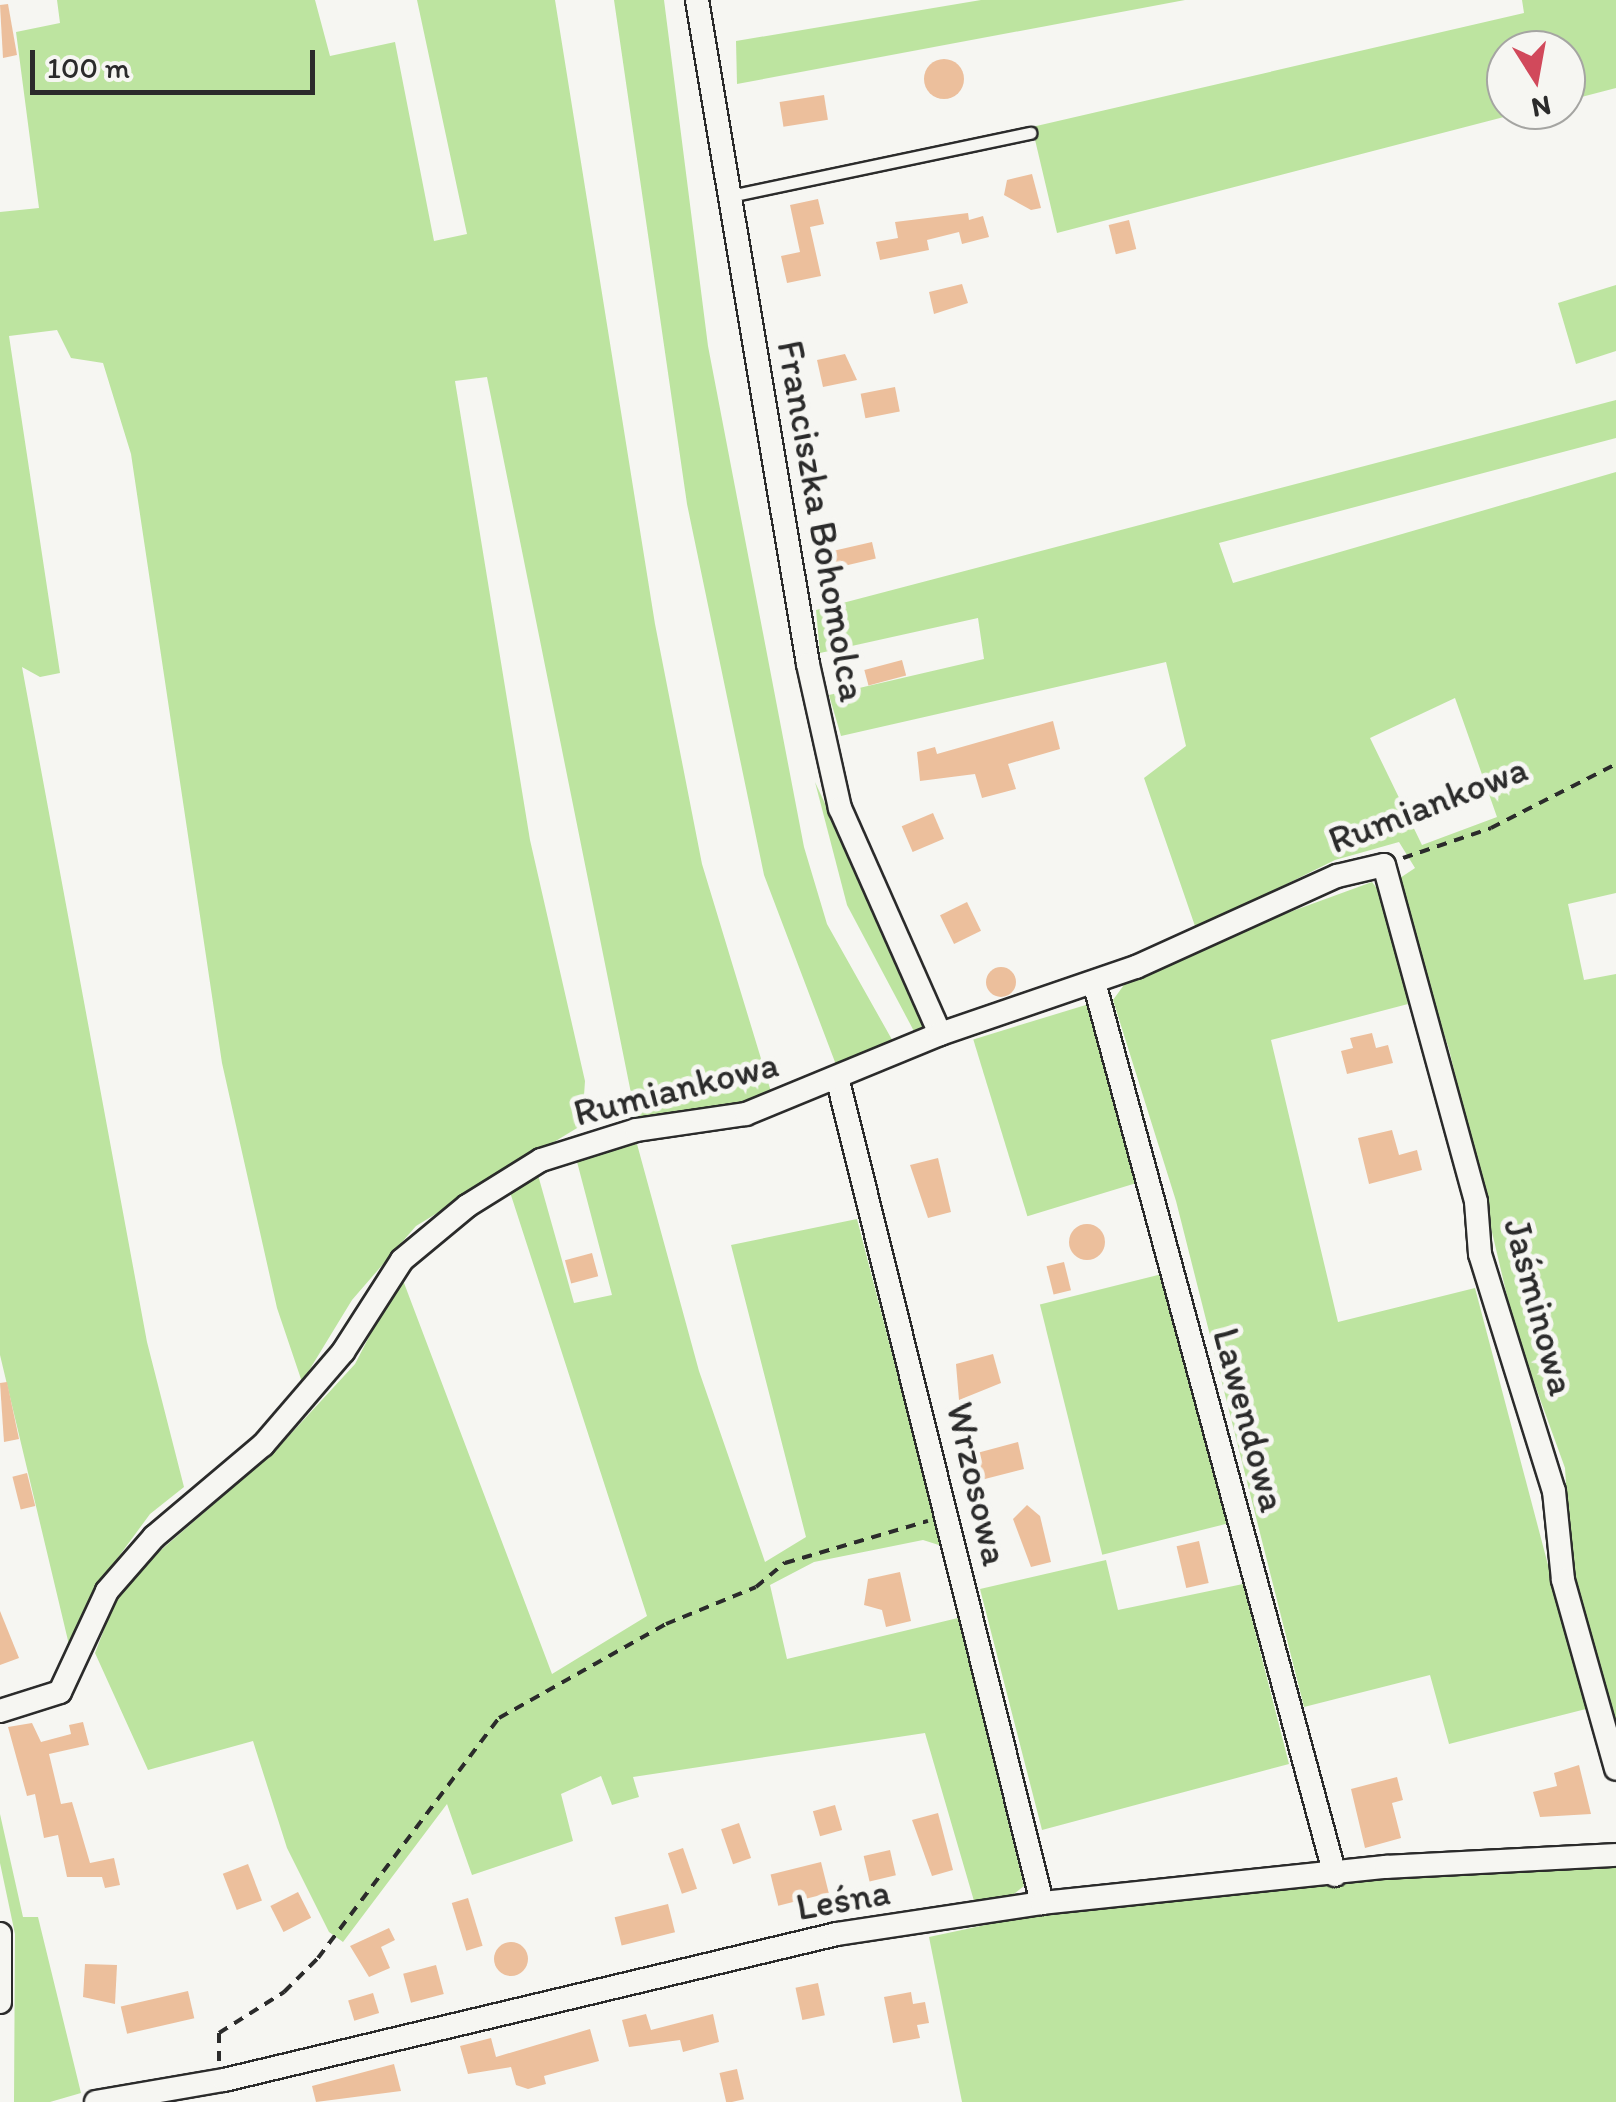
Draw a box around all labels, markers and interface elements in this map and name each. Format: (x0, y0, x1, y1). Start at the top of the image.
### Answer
scale bar (35, 30, 320, 92)
north arrow (1486, 30, 1586, 130)
text: 100 m (47, 49, 130, 86)
text: N (1529, 89, 1554, 126)
street label: Franciszka Bohomolca (767, 337, 875, 705)
street label: Rumiankowa (1322, 746, 1534, 864)
street label: Rumiankowa (569, 1042, 783, 1136)
street label: Jaśminowa (1494, 1214, 1584, 1400)
street label: Lawendowa (1203, 1323, 1295, 1517)
street label: Wrzosowa (936, 1398, 1018, 1570)
street label: Leśna (793, 1869, 893, 1931)

